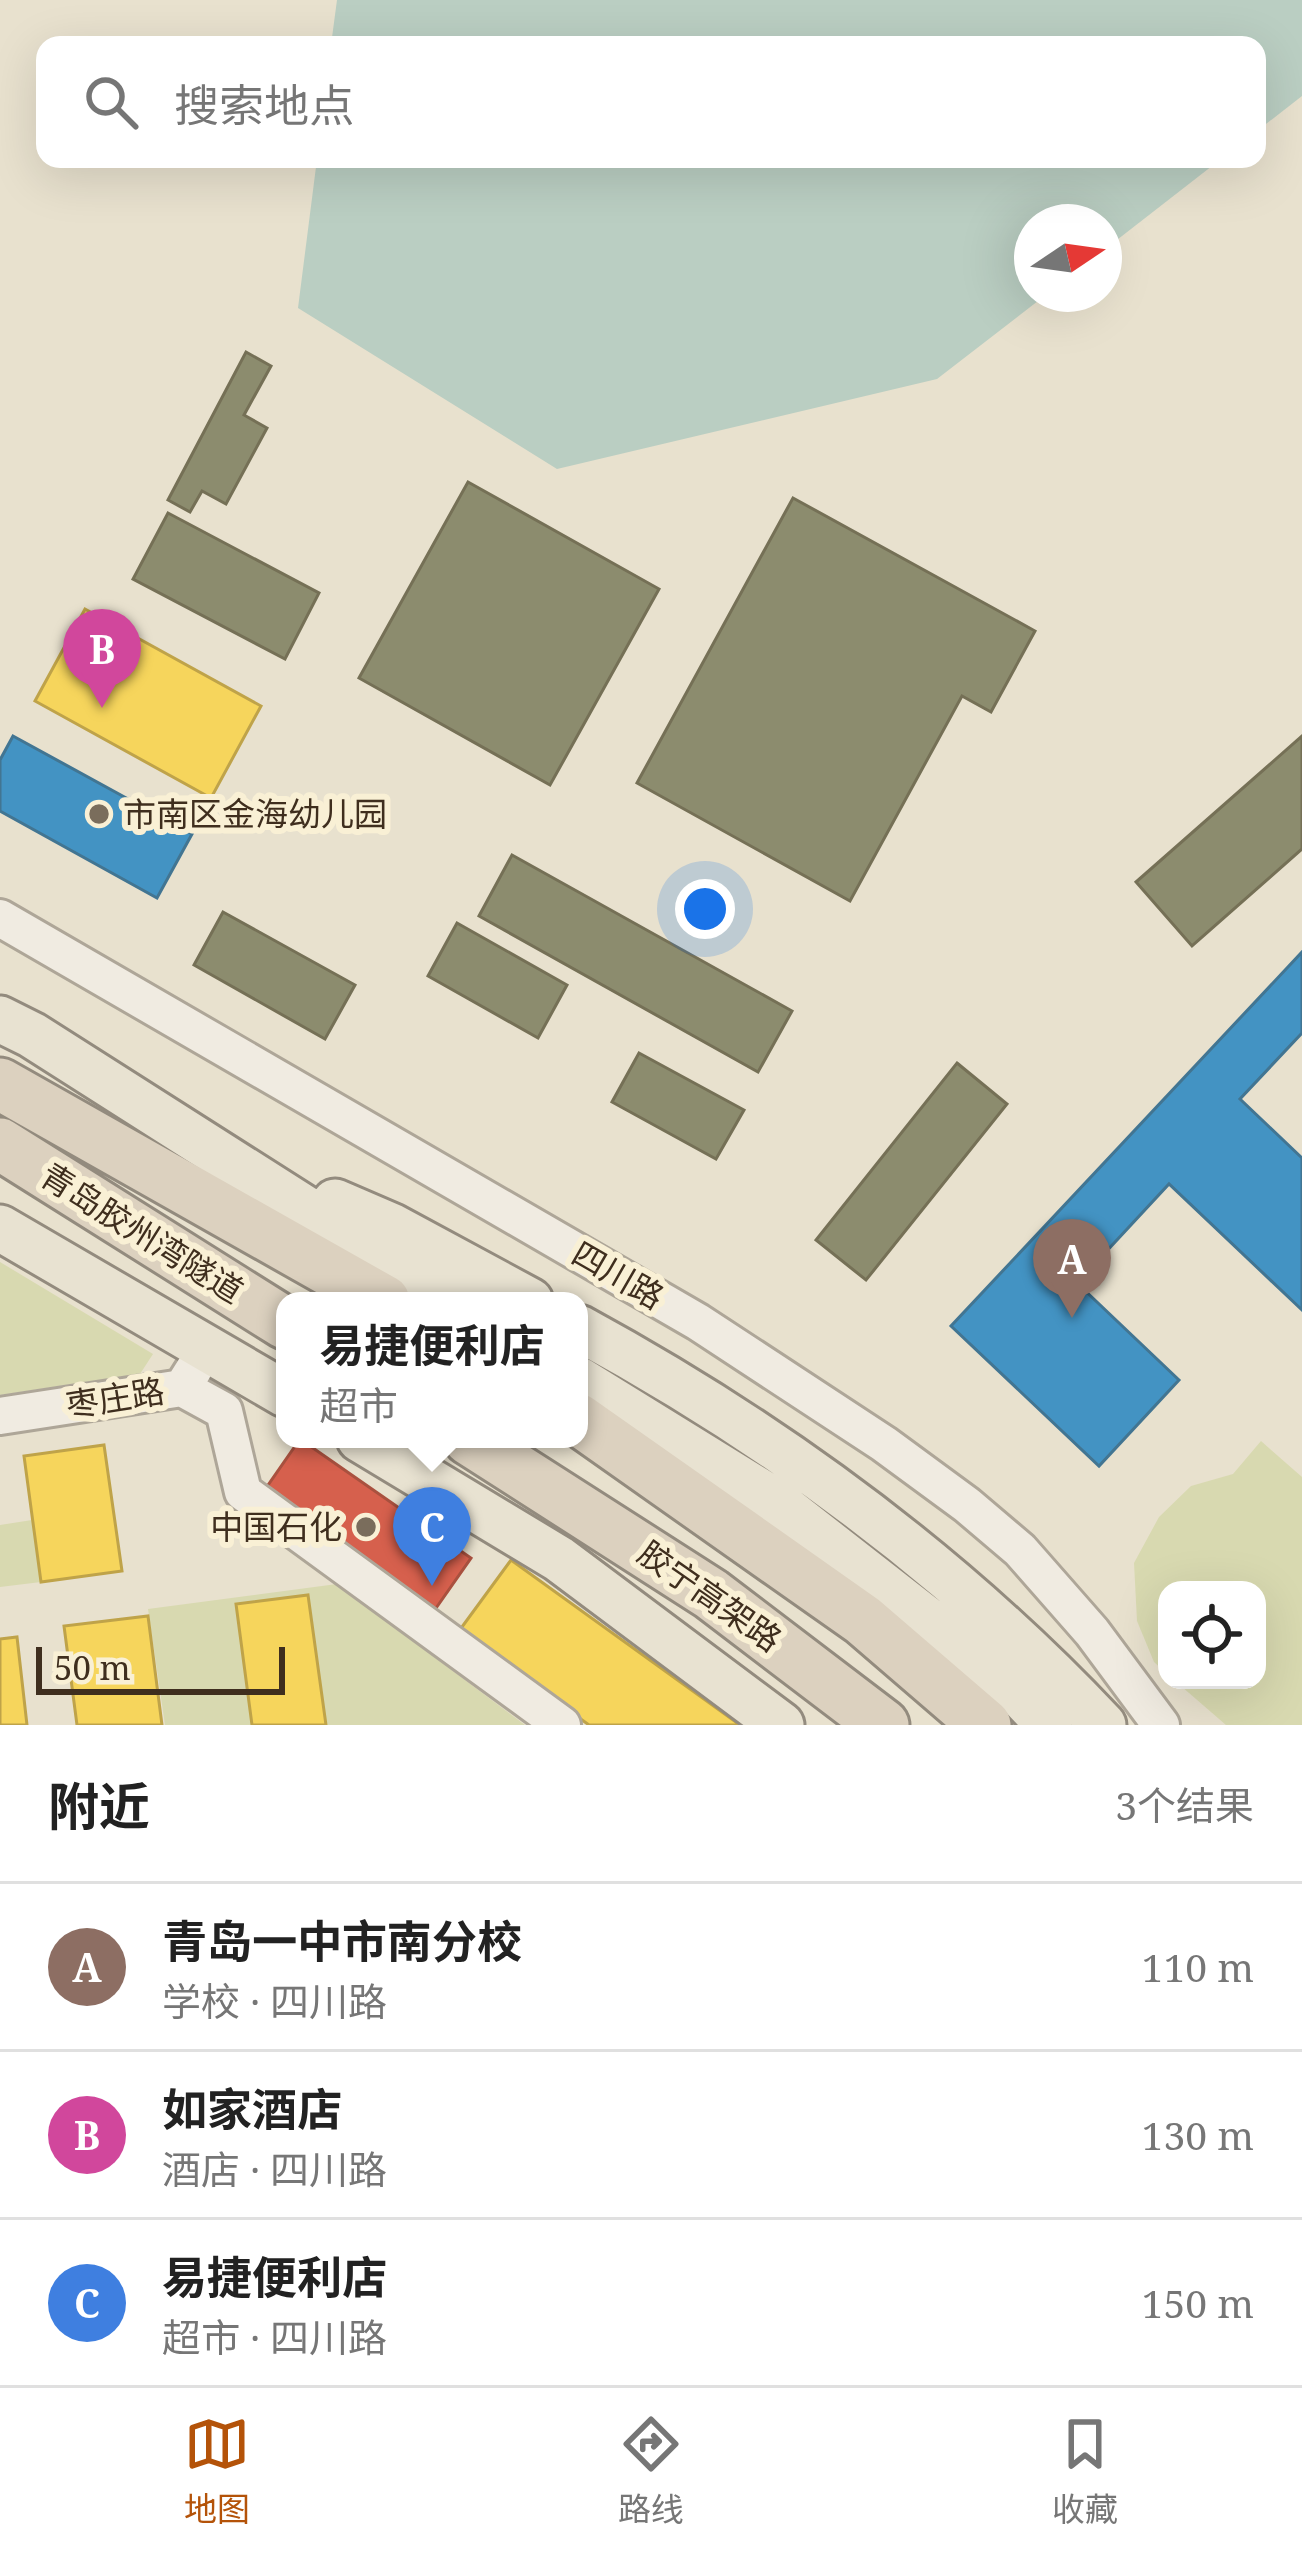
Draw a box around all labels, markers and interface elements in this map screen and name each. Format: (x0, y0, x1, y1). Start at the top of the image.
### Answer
search box (36, 36, 1266, 168)
icon: search (78, 69, 144, 135)
text: 搜索地点 (174, 74, 354, 135)
north arrow (1014, 204, 1122, 312)
pin: B (63, 609, 141, 708)
place label: 市南区金海幼儿园 (123, 791, 387, 836)
marker: 市南区金海幼儿园 (86, 801, 112, 827)
your location (675, 879, 735, 939)
street label: 青岛胶州湾隧道 (32, 1152, 252, 1313)
pin: A (1033, 1219, 1111, 1318)
street label: 四川路 (564, 1230, 672, 1319)
popup (276, 1292, 588, 1448)
text: 易捷便利店 (319, 1314, 545, 1375)
street label: 枣庄路 (63, 1368, 167, 1427)
text: 超市 (319, 1378, 398, 1431)
pin: C (393, 1487, 471, 1586)
place label: 中国石化 (210, 1504, 342, 1549)
marker: 中国石化 (353, 1514, 379, 1540)
street label: 胶宁高架路 (630, 1530, 791, 1661)
map controls (1158, 1581, 1266, 1689)
button: locate (1158, 1581, 1266, 1689)
scale bar (36, 1641, 285, 1694)
text: 50 m (54, 1645, 131, 1690)
text: 附近 (48, 1770, 150, 1840)
text: 3个结果 (1115, 1778, 1254, 1831)
text: 青岛一中市南分校 (162, 1910, 522, 1971)
text: A (72, 1940, 102, 1993)
text: 110 m (1142, 1940, 1254, 1993)
text: 学校 · 四川路 (162, 1974, 387, 2027)
text: 如家酒店 (162, 2078, 342, 2139)
text: B (74, 2108, 100, 2161)
text: 130 m (1142, 2108, 1254, 2161)
text: 酒店 · 四川路 (162, 2142, 387, 2195)
text: 易捷便利店 (162, 2246, 387, 2307)
text: C (74, 2276, 100, 2329)
text: 150 m (1142, 2276, 1254, 2329)
text: 超市 · 四川路 (162, 2310, 387, 2363)
tab: 地图 (184, 2411, 250, 2531)
tab: 路线 (618, 2411, 684, 2531)
tab: 收藏 (1052, 2411, 1118, 2531)

